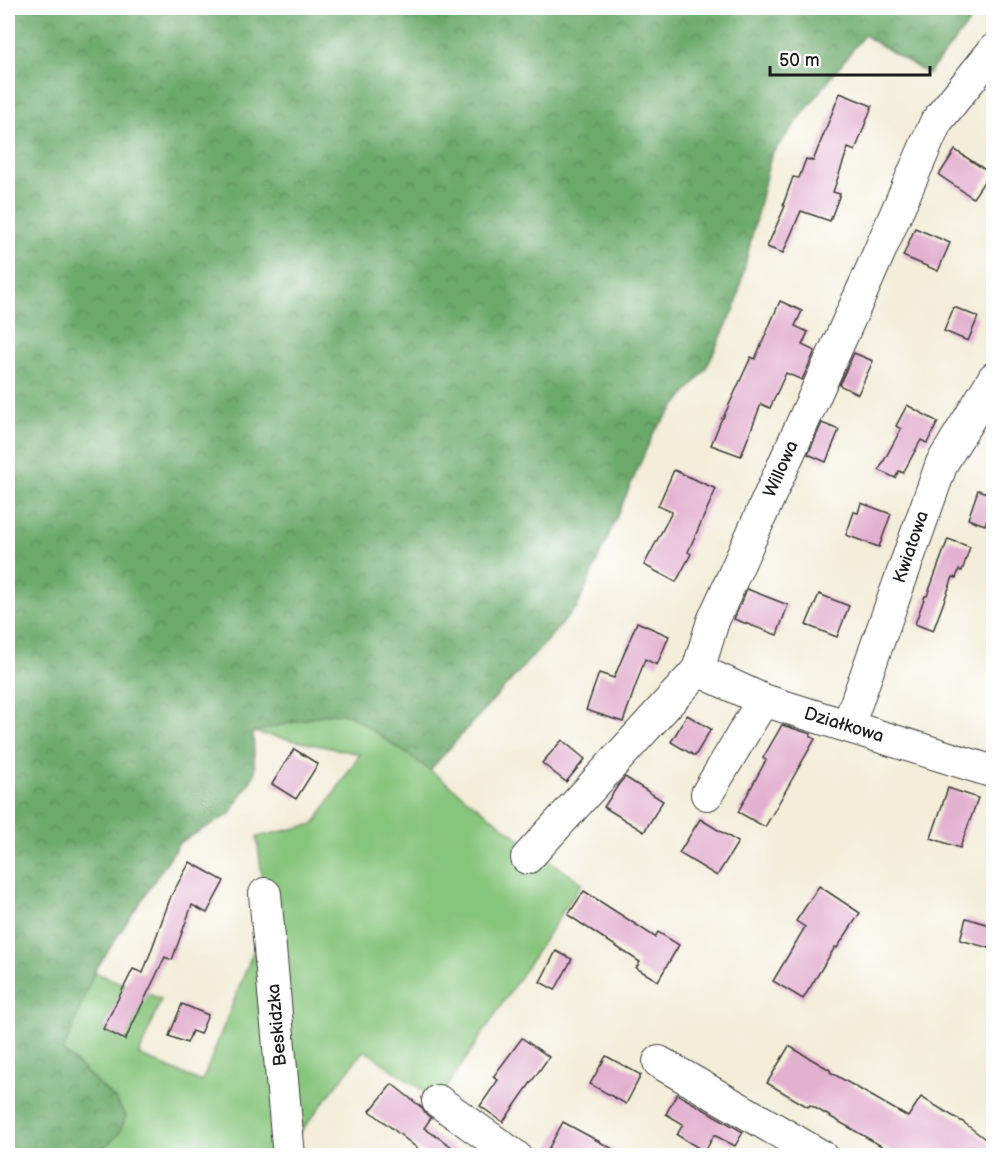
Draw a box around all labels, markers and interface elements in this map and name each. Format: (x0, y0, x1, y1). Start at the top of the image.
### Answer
scale bar (770, 39, 930, 77)
text: 50 m (779, 50, 820, 71)
street label: Willowa (759, 437, 803, 501)
street label: Kwiatowa (889, 508, 933, 586)
street label: Działkowa (802, 703, 886, 747)
street label: Beskidzka (263, 983, 291, 1067)

